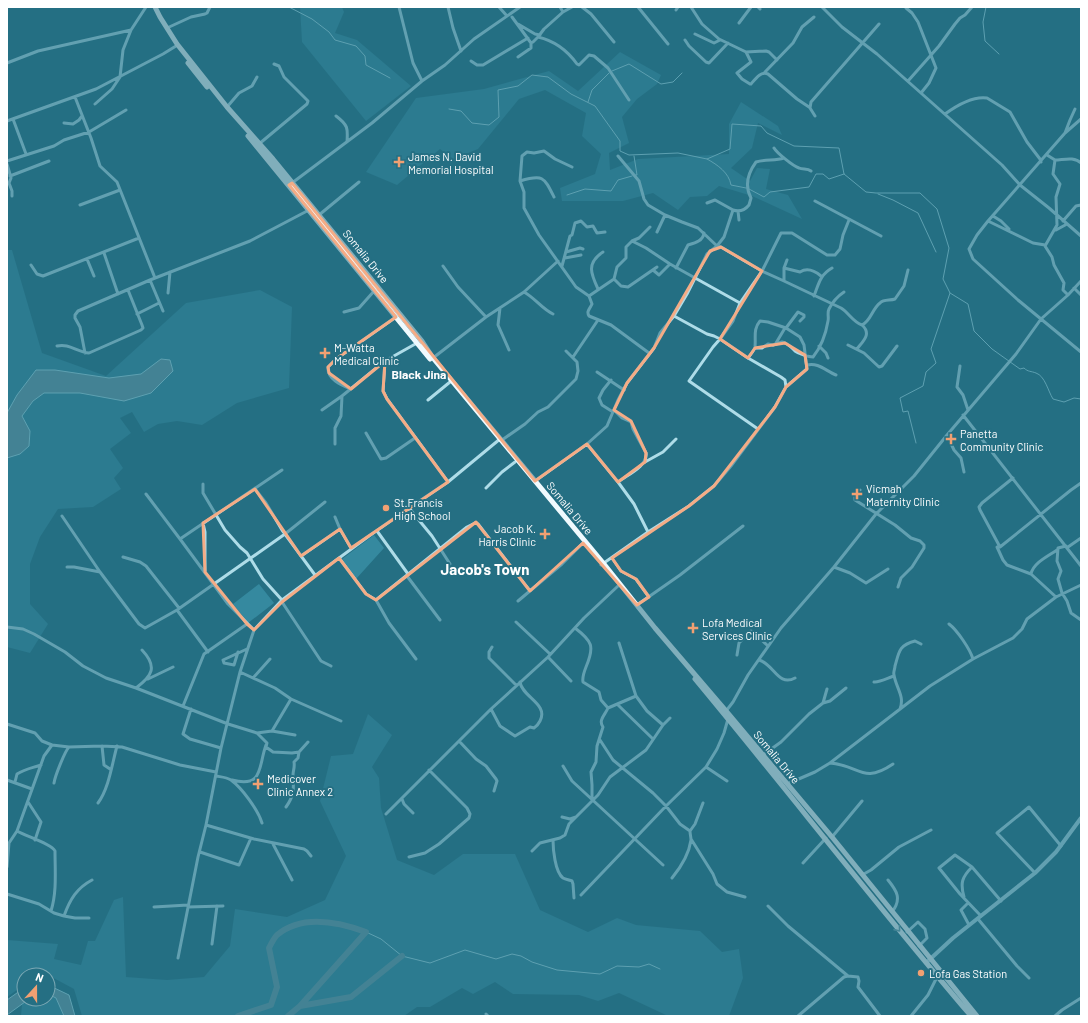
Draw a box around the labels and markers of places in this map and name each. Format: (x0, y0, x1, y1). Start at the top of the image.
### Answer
place label: James N. David Memorial Hospital (408, 150, 493, 176)
marker: James N. David Memorial Hospital (393, 156, 405, 168)
place label: M-Watta Medical Clinic (334, 341, 399, 367)
marker: M-Watta Medical Clinic (319, 347, 331, 359)
place label: Panetta Community Clinic (960, 427, 1044, 453)
marker: Panetta Community Clinic (945, 433, 957, 445)
place label: Vicmah Maternity Clinic (866, 482, 940, 508)
marker: Vicmah Maternity Clinic (851, 488, 863, 500)
place label: St.Francis High School (394, 496, 451, 522)
marker: St.Francis High School (381, 503, 391, 513)
place label: Jacob K. Harris Clinic (478, 522, 536, 548)
marker: Jacob K. Harris Clinic (539, 528, 551, 540)
place label: Lofa Medical Services Clinic (702, 616, 772, 642)
marker: Lofa Medical Services Clinic (687, 622, 699, 634)
place label: Medicover Clinic Annex 2 (267, 772, 333, 798)
marker: Medicover Clinic Annex 2 (252, 778, 264, 790)
place label: Lofa Gas Station (929, 967, 1007, 980)
marker: Lofa Gas Station (916, 968, 926, 978)

